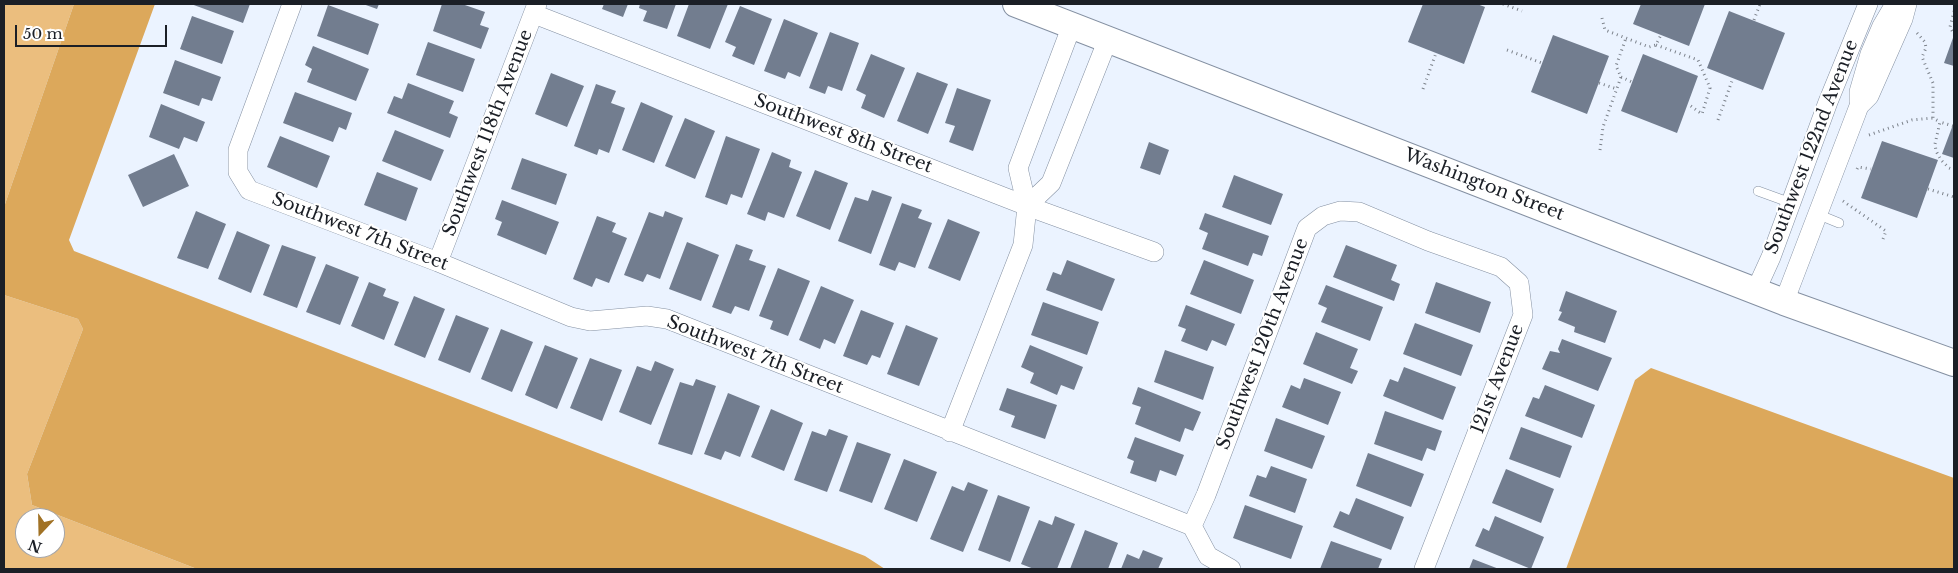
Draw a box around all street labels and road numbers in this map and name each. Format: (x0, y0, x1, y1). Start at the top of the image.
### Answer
street label: Southwest 118th Avenue (439, 27, 537, 239)
street label: Southwest 122nd Avenue (1761, 37, 1863, 257)
street label: Southwest 8th Street (751, 90, 935, 178)
street label: Washington Street (1401, 145, 1567, 225)
street label: Southwest 7th Street (269, 188, 451, 276)
street label: Southwest 120th Avenue (1213, 235, 1313, 453)
street label: Southwest 7th Street (664, 311, 846, 399)
street label: 121st Avenue (1467, 321, 1529, 437)

